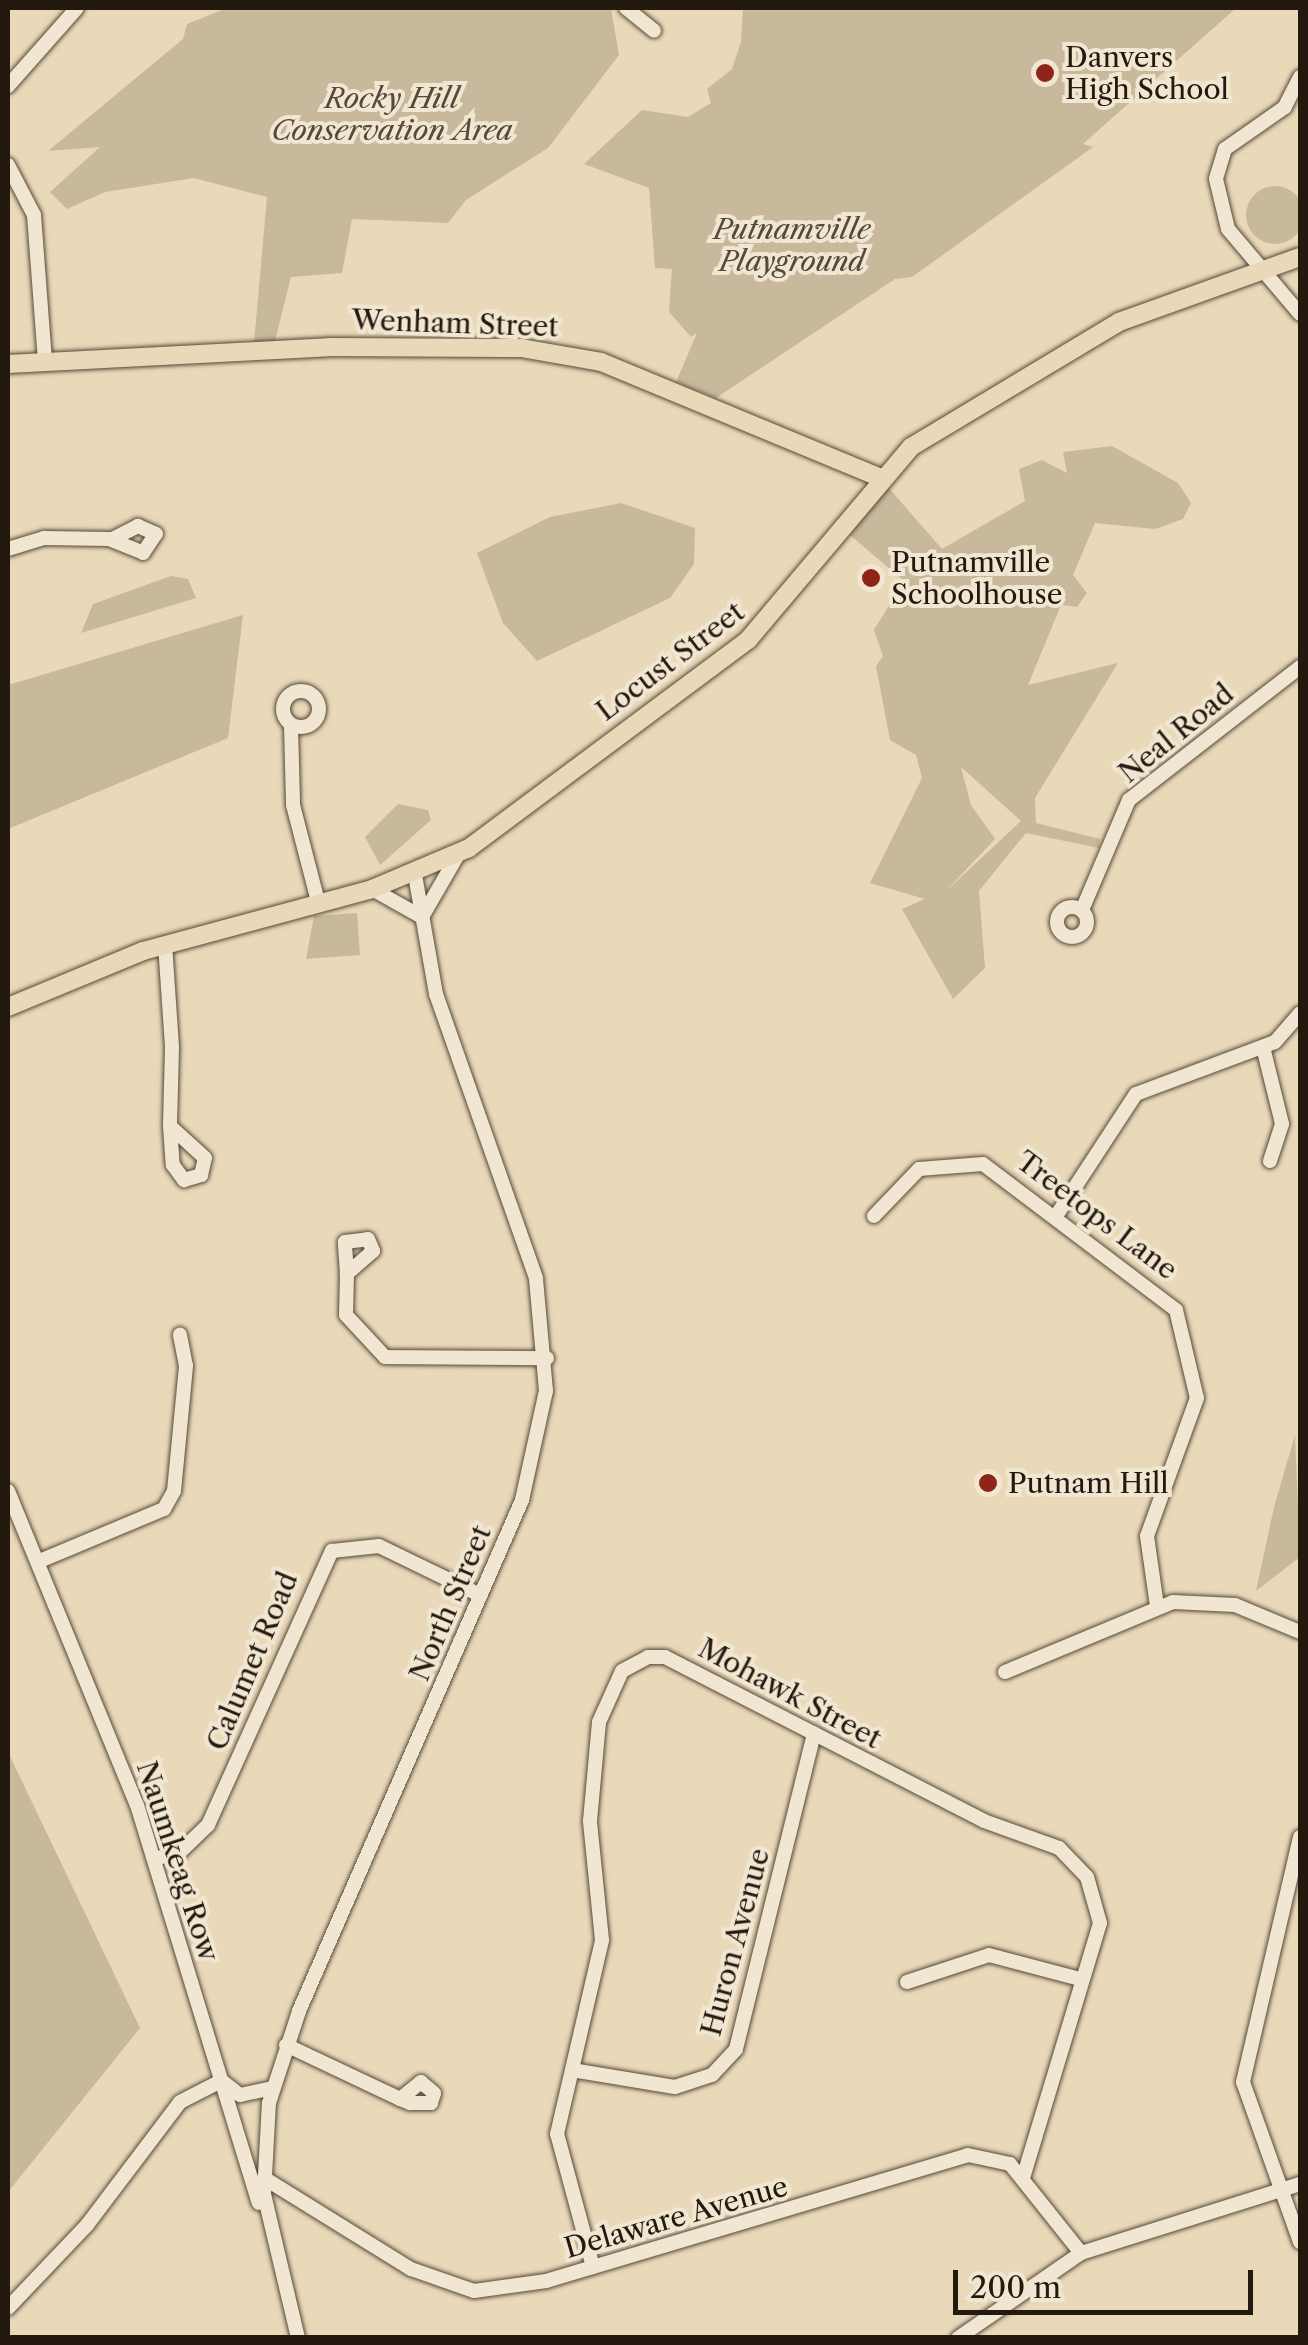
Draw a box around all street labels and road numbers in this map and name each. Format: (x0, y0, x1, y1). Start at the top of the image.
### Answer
street label: Wenham Street (351, 303, 559, 343)
street label: Locust Street (590, 595, 750, 727)
street label: Neal Road (1112, 677, 1240, 789)
street label: Treetops Lane (1010, 1144, 1184, 1286)
street label: North Street (402, 1520, 498, 1686)
street label: Calumet Road (199, 1567, 305, 1755)
street label: Mohawk Street (693, 1631, 887, 1755)
street label: Naumkeag Row (130, 1757, 226, 1965)
street label: Huron Avenue (694, 1844, 776, 2040)
street label: Delaware Avenue (560, 2169, 792, 2265)

